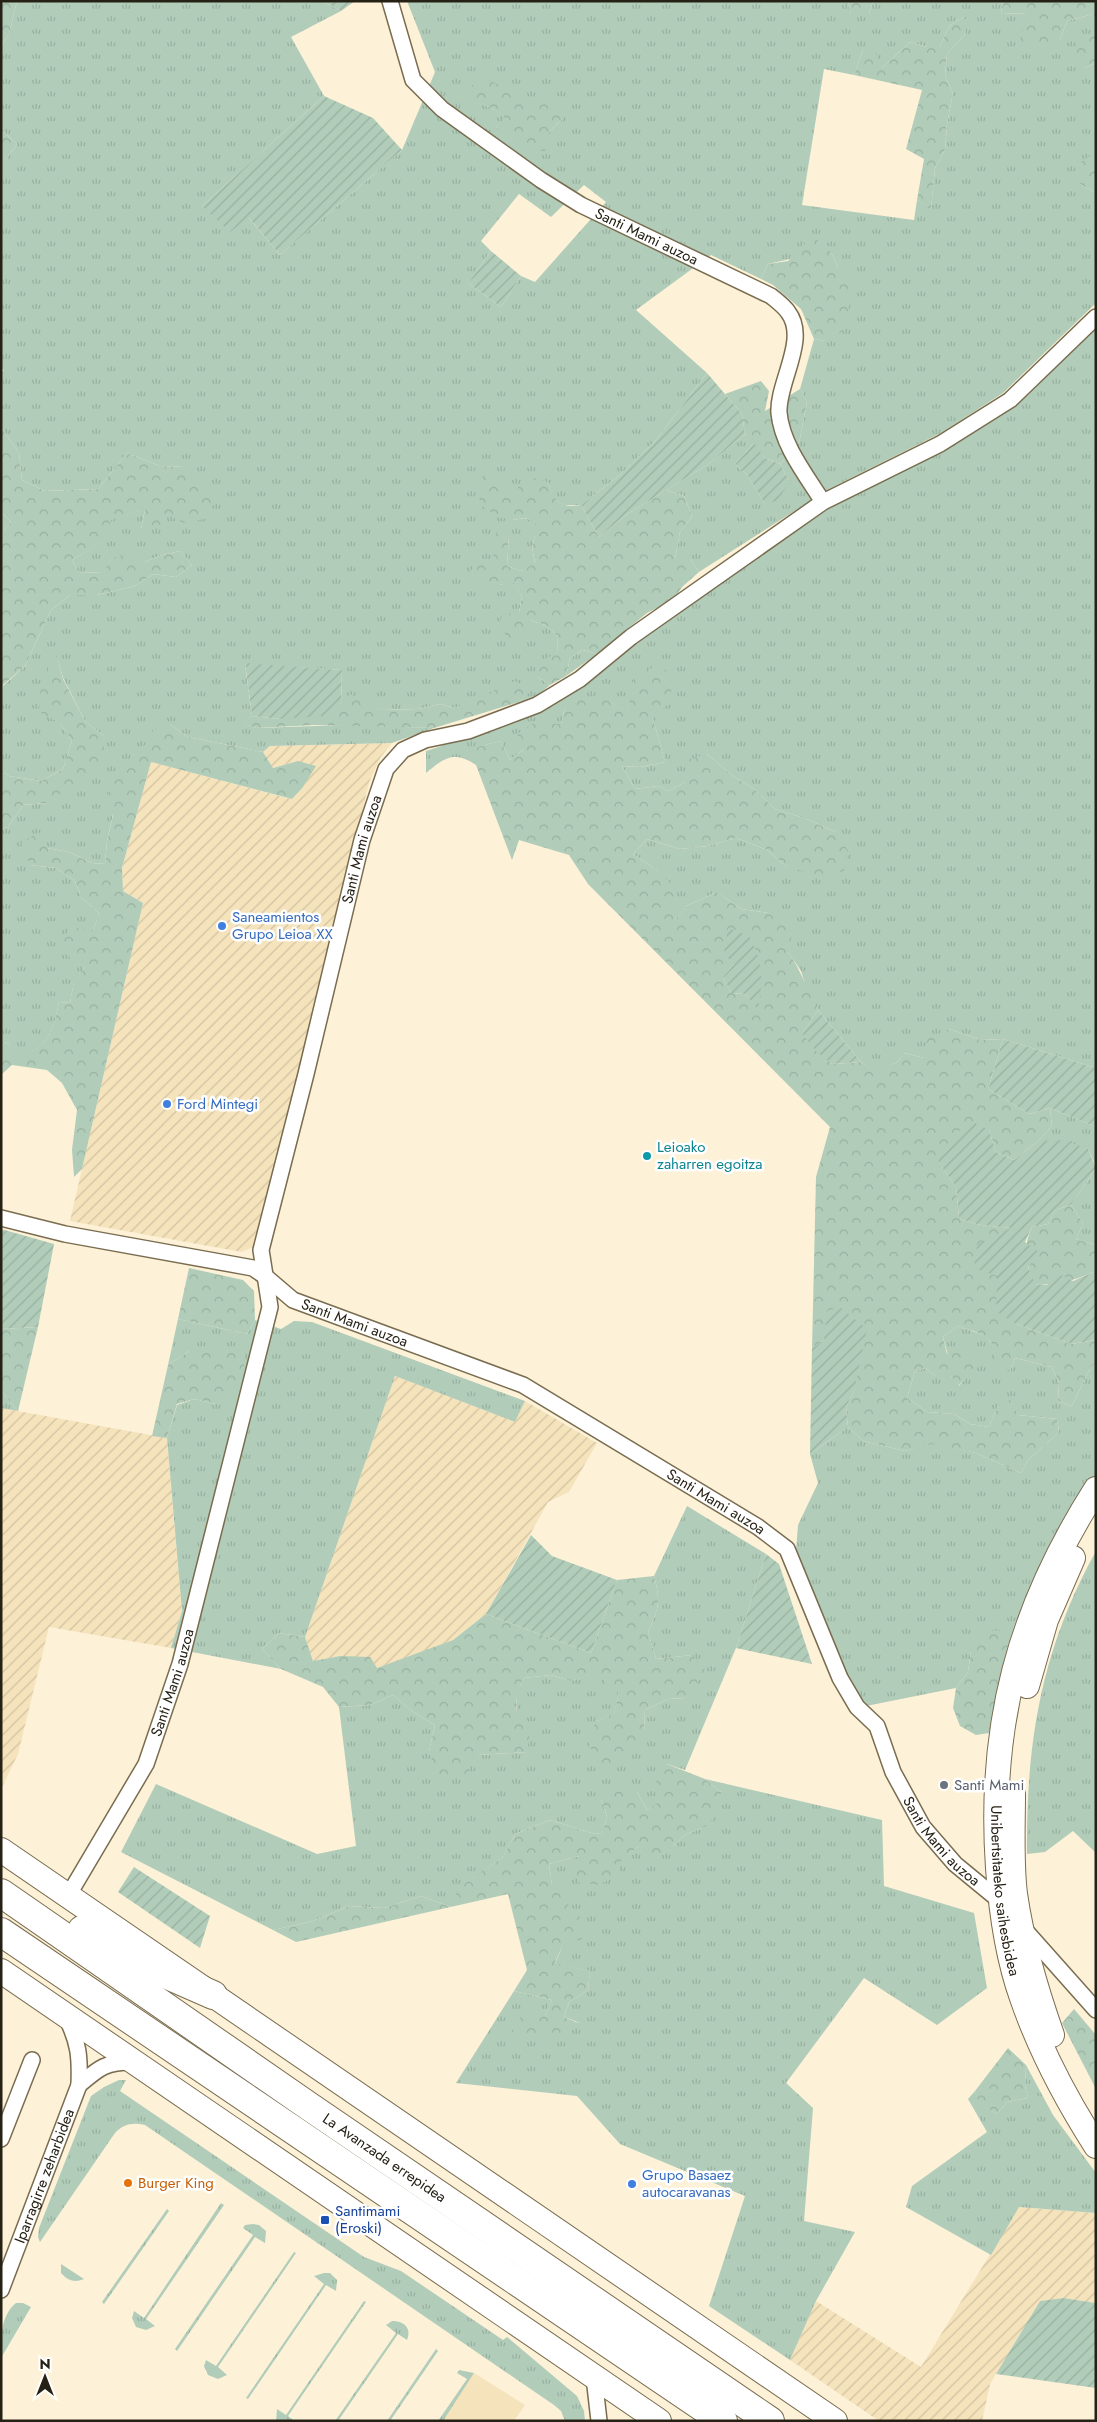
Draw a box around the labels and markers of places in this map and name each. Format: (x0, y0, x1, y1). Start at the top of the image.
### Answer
place label: Saneamientos Grupo Leioa XX (232, 906, 333, 945)
marker: Saneamientos Grupo Leioa XX (216, 920, 228, 932)
place label: Ford Mintegi (177, 1093, 258, 1115)
marker: Ford Mintegi (161, 1098, 173, 1110)
place label: Leioako zaharren egoitza (657, 1136, 762, 1175)
marker: Leioako zaharren egoitza (641, 1150, 653, 1162)
place label: Santi Mami (954, 1774, 1024, 1796)
marker: Santi Mami (938, 1779, 950, 1791)
place label: Grupo Basaez autocaravanas (642, 2164, 731, 2203)
place label: Burger King (138, 2172, 214, 2194)
marker: Burger King (122, 2177, 134, 2189)
marker: Grupo Basaez autocaravanas (626, 2178, 638, 2190)
place label: Santimami (Eroski) (335, 2200, 400, 2239)
marker: Santimami (Eroski) (319, 2214, 331, 2226)

